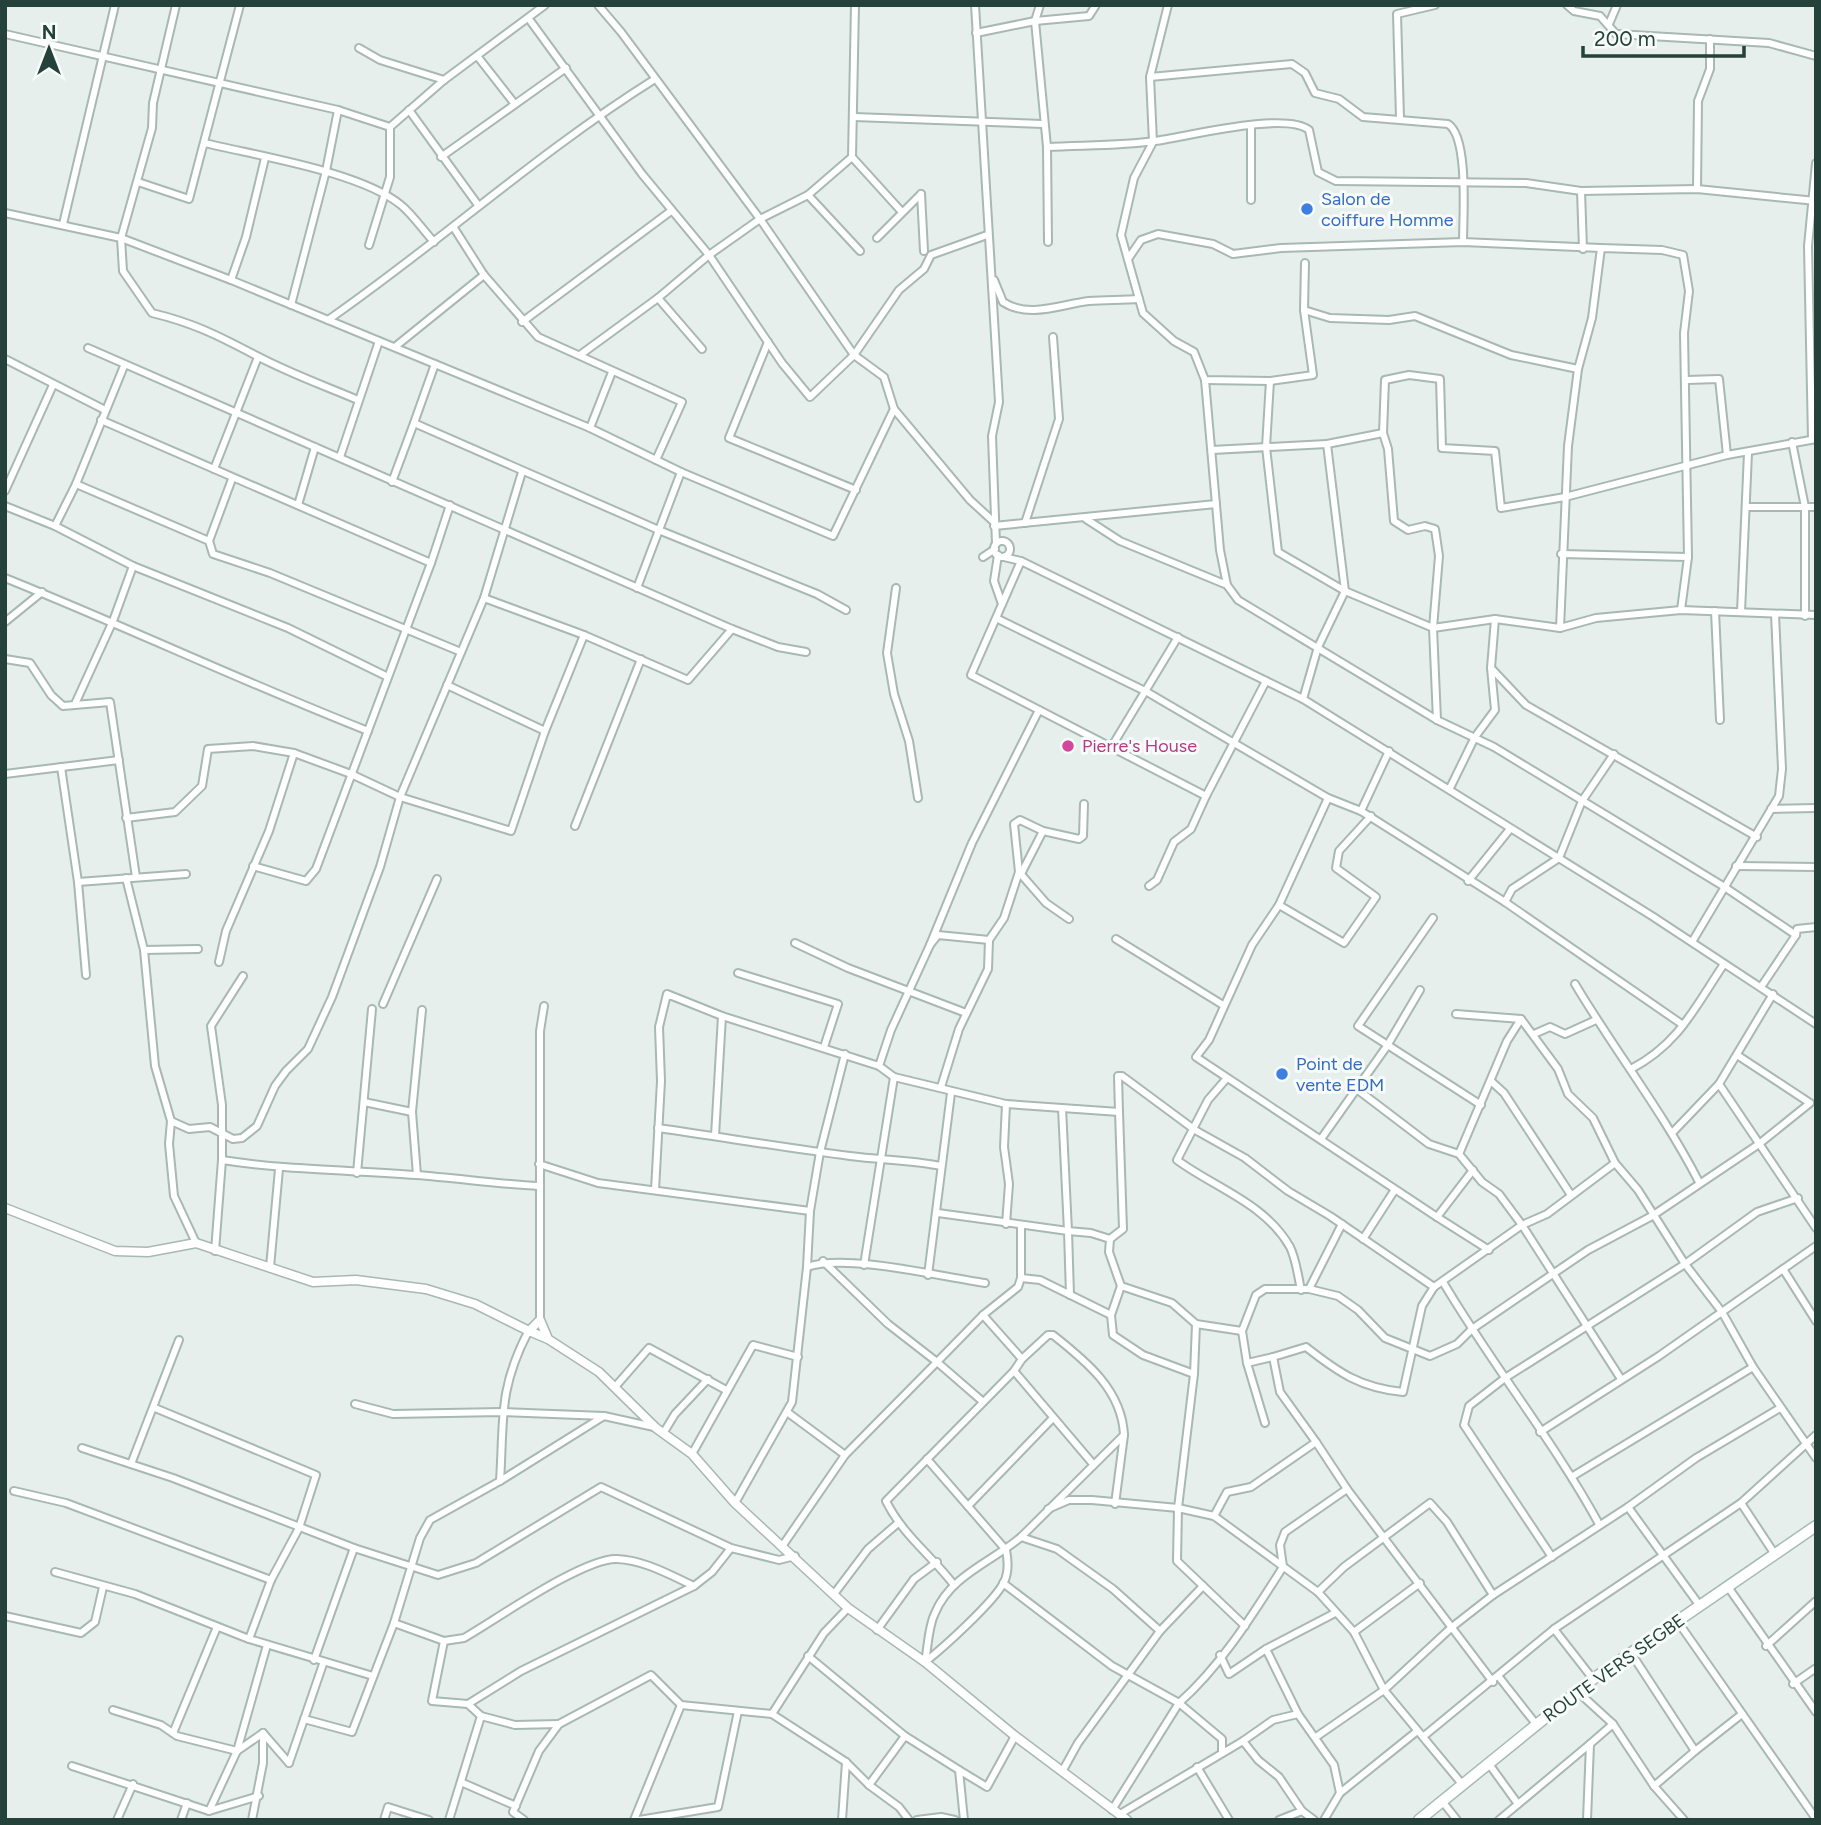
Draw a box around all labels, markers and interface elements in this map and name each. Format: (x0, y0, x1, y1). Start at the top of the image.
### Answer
north arrow (14, 14, 84, 84)
scale bar (1583, 14, 1744, 58)
text: N (42, 21, 56, 44)
text: 200 m (1594, 26, 1656, 51)
place label: Salon de coiffure Homme (1321, 188, 1454, 231)
marker: Salon de coiffure Homme (1299, 201, 1315, 217)
place label: Pierre's House (1082, 735, 1197, 757)
marker: Pierre's House (1060, 738, 1076, 754)
place label: Point de vente EDM (1296, 1053, 1384, 1096)
marker: Point de vente EDM (1274, 1066, 1290, 1082)
street label: ROUTE VERS SEGBE (1539, 1609, 1689, 1727)

